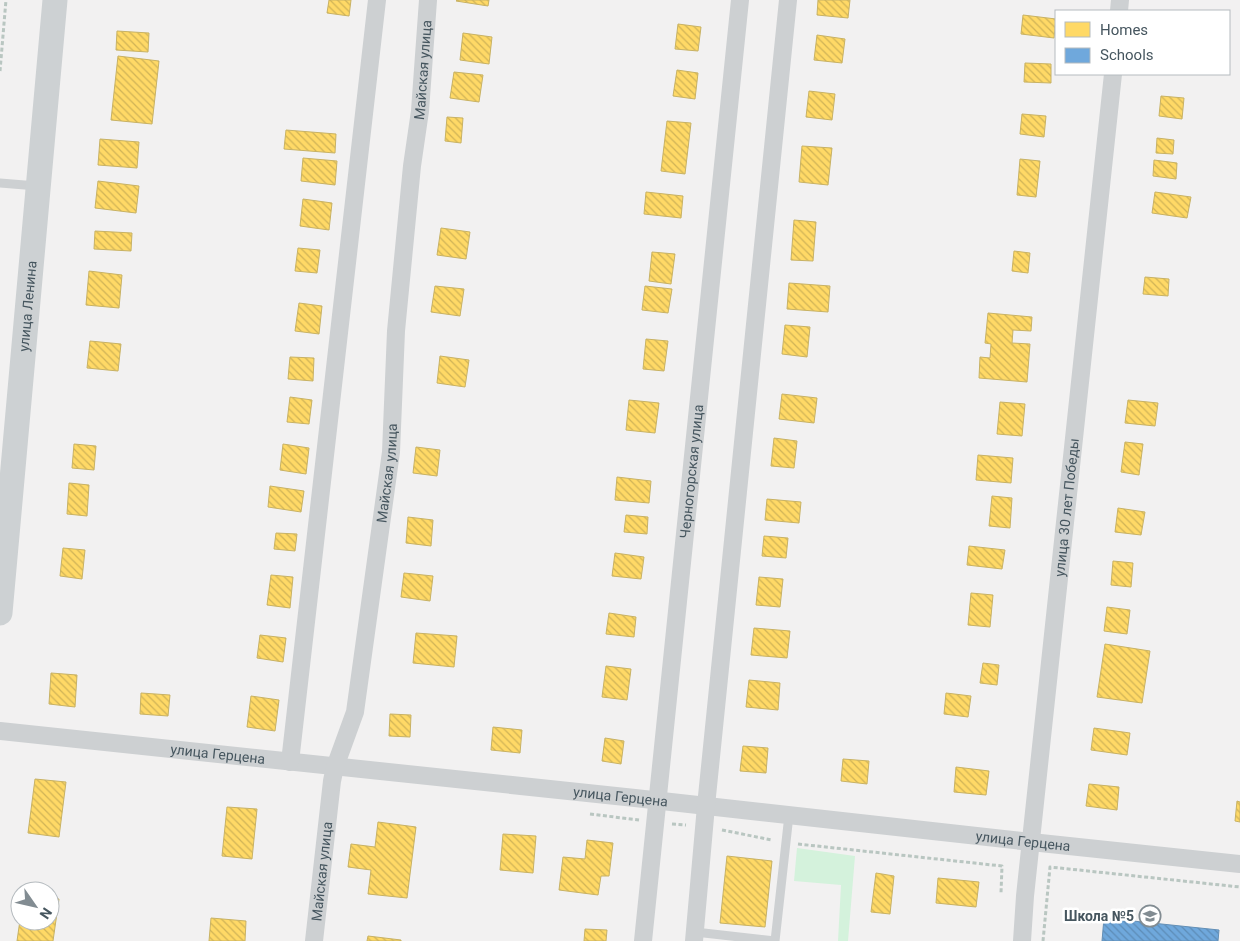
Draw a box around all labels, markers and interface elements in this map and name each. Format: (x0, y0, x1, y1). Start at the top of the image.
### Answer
legend (1055, 10, 1230, 75)
street label: Майская улица (411, 19, 435, 121)
text: Homes (1100, 21, 1148, 39)
text: Schools (1100, 46, 1154, 64)
street label: улица Ленина (15, 260, 40, 352)
street label: Черногорская улица (677, 404, 706, 539)
street label: Майская улица (373, 423, 400, 524)
street label: улица 30 лет Победы (1051, 437, 1082, 577)
street label: улица Герцена (170, 741, 266, 767)
street label: улица Герцена (572, 784, 669, 810)
street label: Майская улица (308, 821, 335, 922)
street label: улица Герцена (975, 828, 1071, 854)
north arrow (10, 881, 60, 931)
school or university icon: Школа №5 (1138, 904, 1162, 928)
text: N (36, 905, 55, 922)
place label: Школа №5 (1064, 908, 1134, 924)

